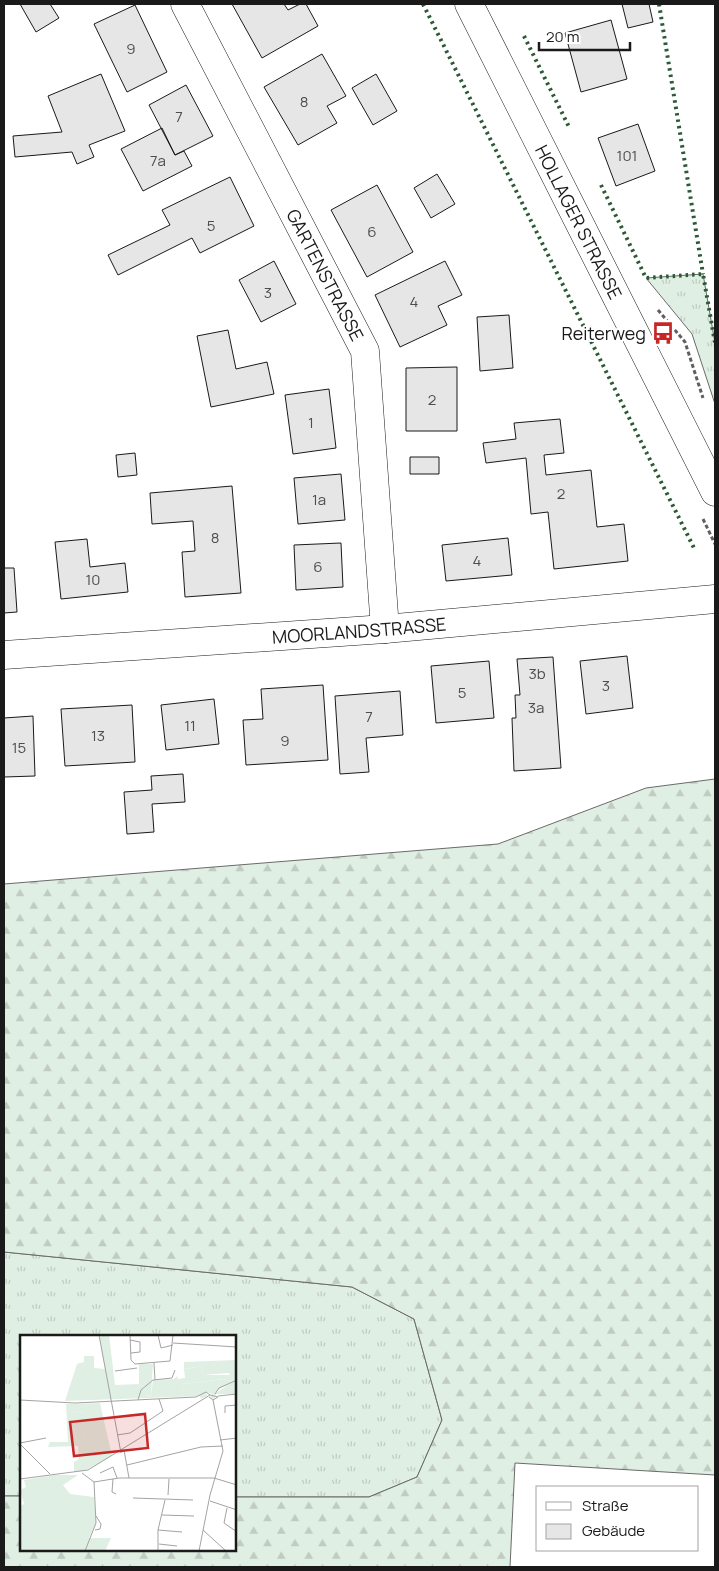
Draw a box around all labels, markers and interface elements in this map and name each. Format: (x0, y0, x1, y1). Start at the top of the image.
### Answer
scale bar (539, 20, 630, 52)
text: 20 m (546, 26, 579, 47)
house number: 9 (126, 38, 136, 59)
house number: 8 (300, 91, 308, 112)
house number: 7 (175, 106, 183, 127)
street label: HOLLAGER STRASSE (530, 141, 628, 303)
house number: 101 (617, 145, 637, 166)
house number: 7a (150, 150, 166, 171)
street label: GARTENSTRASSE (281, 205, 370, 345)
house number: 5 (207, 215, 215, 236)
house number: 6 (367, 221, 377, 242)
house number: 3 (264, 282, 272, 303)
house number: 4 (410, 291, 419, 312)
bus stop icon: Reiterweg (650, 320, 676, 346)
place label: Reiterweg (561, 321, 646, 345)
house number: 2 (428, 389, 436, 410)
house number: 1 (308, 412, 314, 433)
house number: 2 (557, 483, 565, 504)
house number: 1a (312, 489, 326, 510)
house number: 8 (211, 527, 219, 548)
house number: 4 (473, 550, 482, 571)
house number: 6 (313, 556, 323, 577)
house number: 10 (86, 569, 101, 590)
street label: MOORLANDSTRASSE (271, 611, 447, 649)
house number: 3b (528, 663, 546, 684)
house number: 3 (602, 675, 610, 696)
house number: 5 (458, 682, 466, 703)
house number: 3a (528, 697, 544, 718)
house number: 7 (365, 706, 373, 727)
house number: 11 (184, 715, 196, 736)
house number: 13 (91, 725, 105, 746)
house number: 9 (280, 730, 290, 751)
house number: 15 (12, 737, 26, 758)
inset map (20, 1335, 236, 1551)
legend (536, 1486, 699, 1551)
text: Straße (582, 1495, 629, 1516)
text: Gebäude (582, 1520, 645, 1541)

